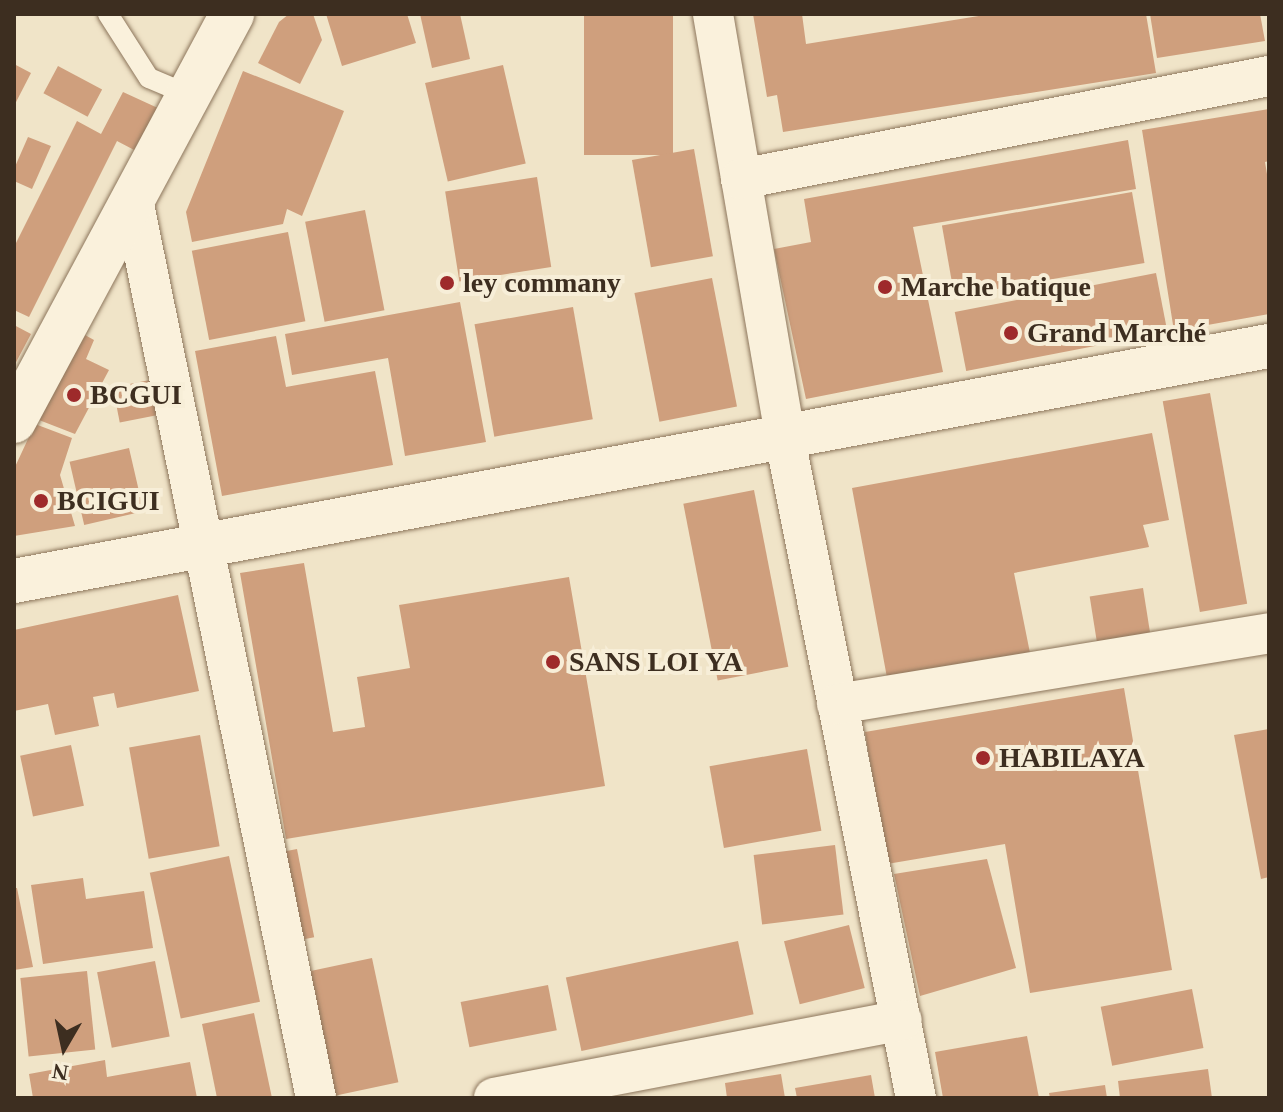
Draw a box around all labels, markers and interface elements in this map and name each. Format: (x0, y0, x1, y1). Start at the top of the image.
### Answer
place label: ley commany (463, 266, 621, 300)
place label: Marche batique (901, 270, 1091, 304)
marker: ley commany (438, 274, 456, 292)
marker: Marche batique (876, 278, 894, 296)
place label: Grand Marché (1027, 316, 1206, 350)
marker: Grand Marché (1002, 324, 1020, 342)
place label: BCGUI (90, 378, 182, 412)
marker: BCGUI (65, 386, 83, 404)
place label: BCIGUI (57, 484, 160, 518)
marker: BCIGUI (32, 492, 50, 510)
place label: SANS LOI YA (569, 645, 744, 679)
marker: SANS LOI YA (544, 653, 562, 671)
place label: HABILAYA (999, 741, 1145, 775)
marker: HABILAYA (974, 749, 992, 767)
north arrow (24, 1008, 104, 1088)
text: N (50, 1059, 70, 1086)

